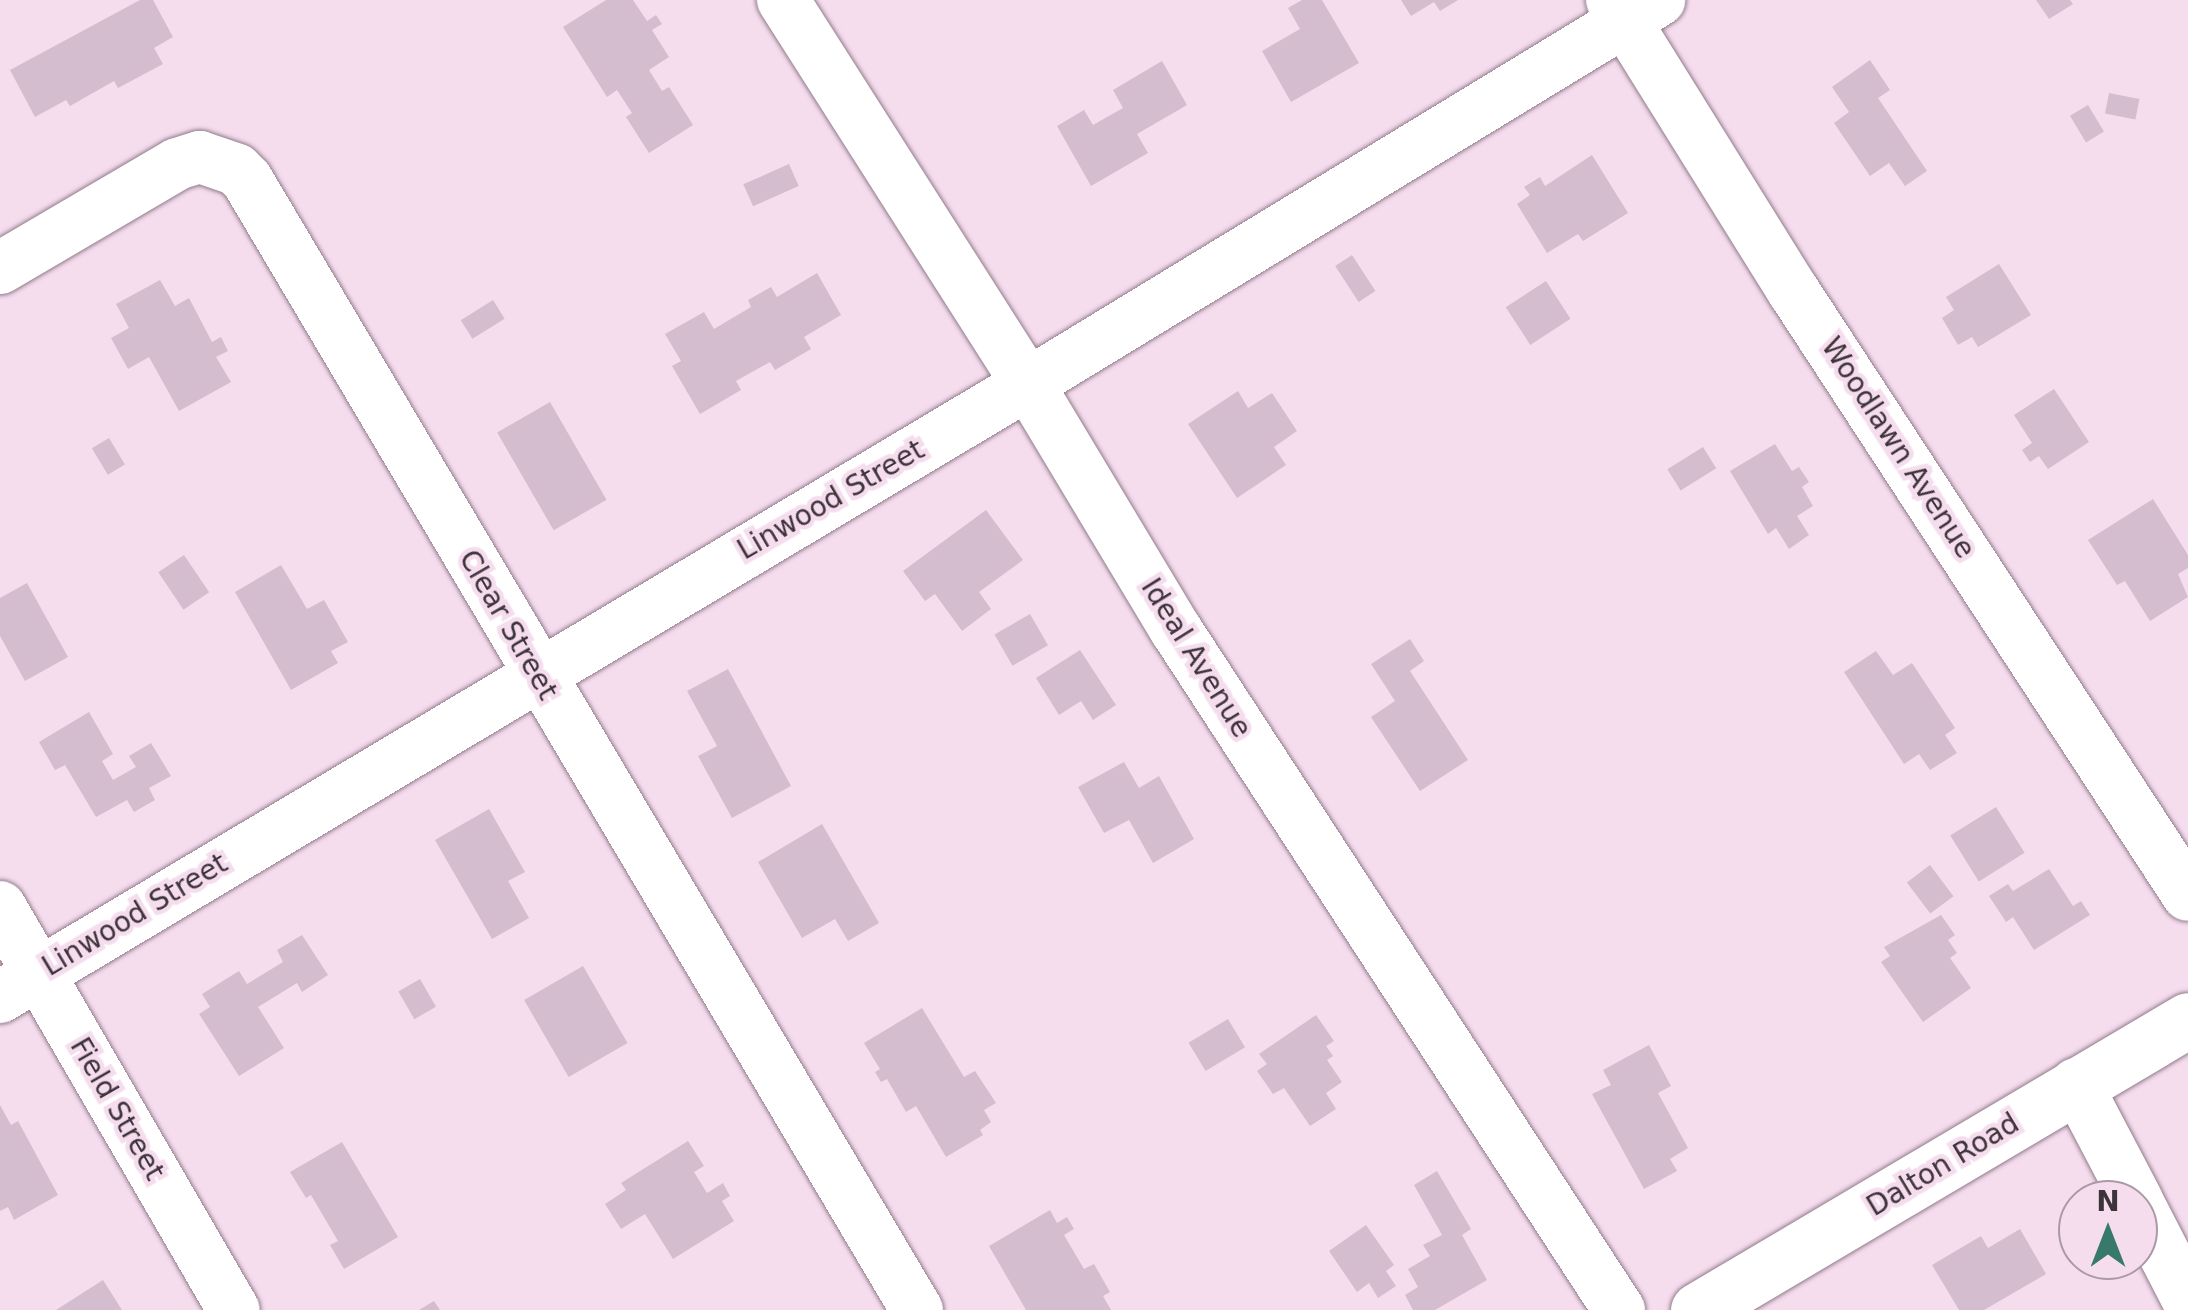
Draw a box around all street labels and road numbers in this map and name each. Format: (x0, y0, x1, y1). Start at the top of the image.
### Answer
street label: Woodlawn Avenue (1814, 331, 1982, 565)
street label: Linwood Street (732, 433, 930, 567)
street label: Clear Street (452, 544, 564, 706)
street label: Ideal Avenue (1134, 572, 1258, 744)
street label: Linwood Street (36, 847, 234, 983)
street label: Field Street (63, 1032, 171, 1186)
street label: Dalton Road (1861, 1106, 2025, 1224)

